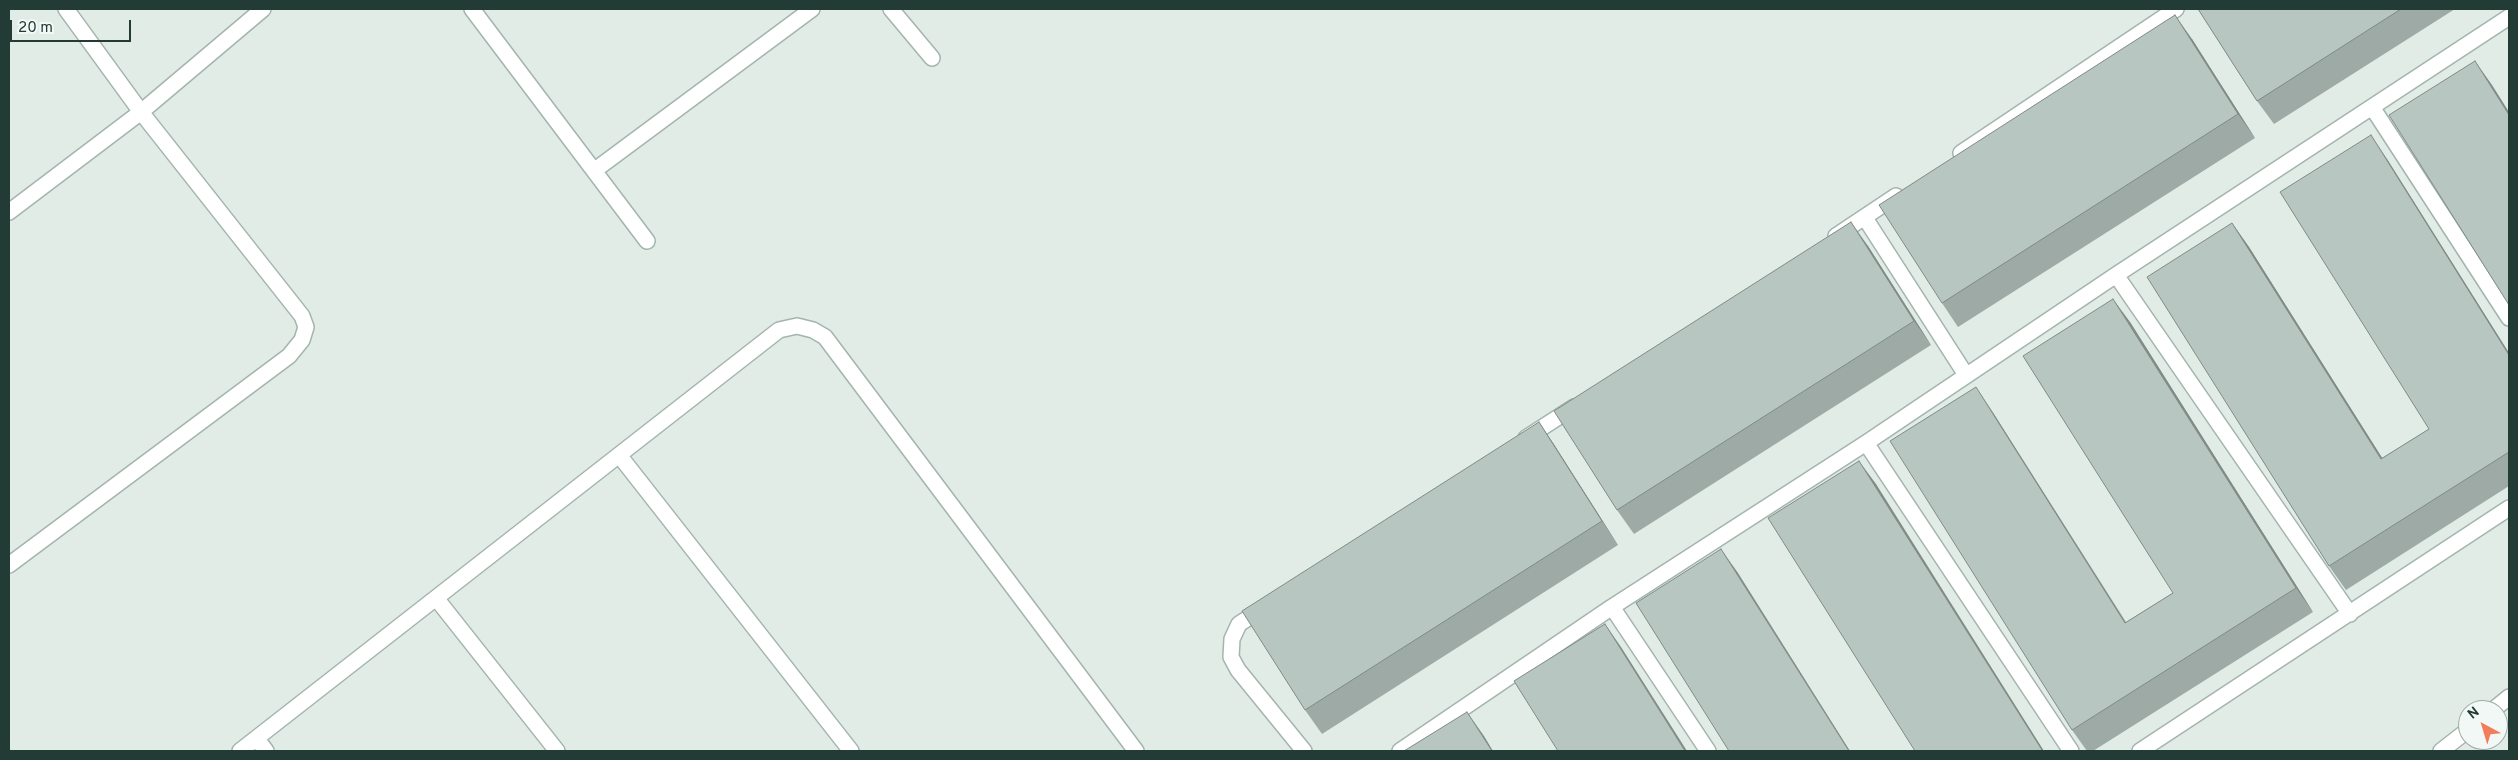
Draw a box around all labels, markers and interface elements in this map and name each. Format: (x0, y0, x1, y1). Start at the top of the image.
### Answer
scale bar (12, 10, 134, 42)
text: 20 m (18, 19, 53, 38)
north arrow (2458, 700, 2508, 750)
text: N (2465, 704, 2483, 724)

